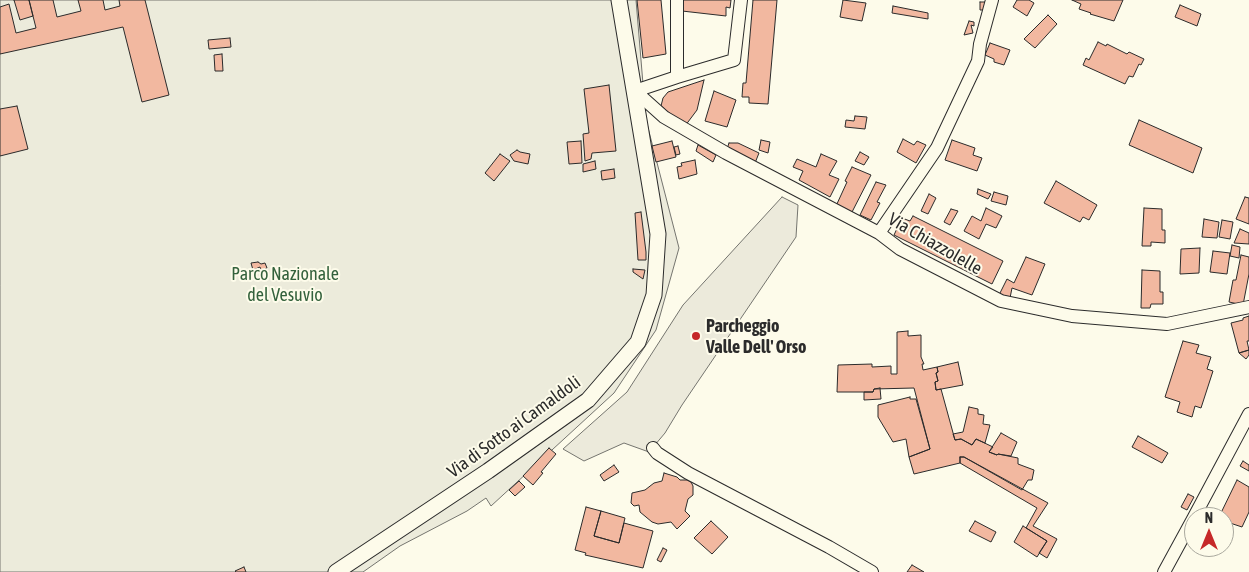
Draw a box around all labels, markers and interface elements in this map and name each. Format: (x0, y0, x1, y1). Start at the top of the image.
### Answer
street label: Via Chiazzolelle (884, 208, 986, 280)
park label: Parco Nazionale del Vesuvio (231, 263, 339, 306)
place label: Parcheggio Valle Dell' Orso (706, 315, 806, 358)
marker: Parcheggio Valle Dell' Orso (690, 330, 702, 342)
street label: Via di Sotto ai Camaldoli (443, 371, 585, 483)
north arrow (1184, 507, 1234, 557)
text: N (1205, 510, 1213, 526)

